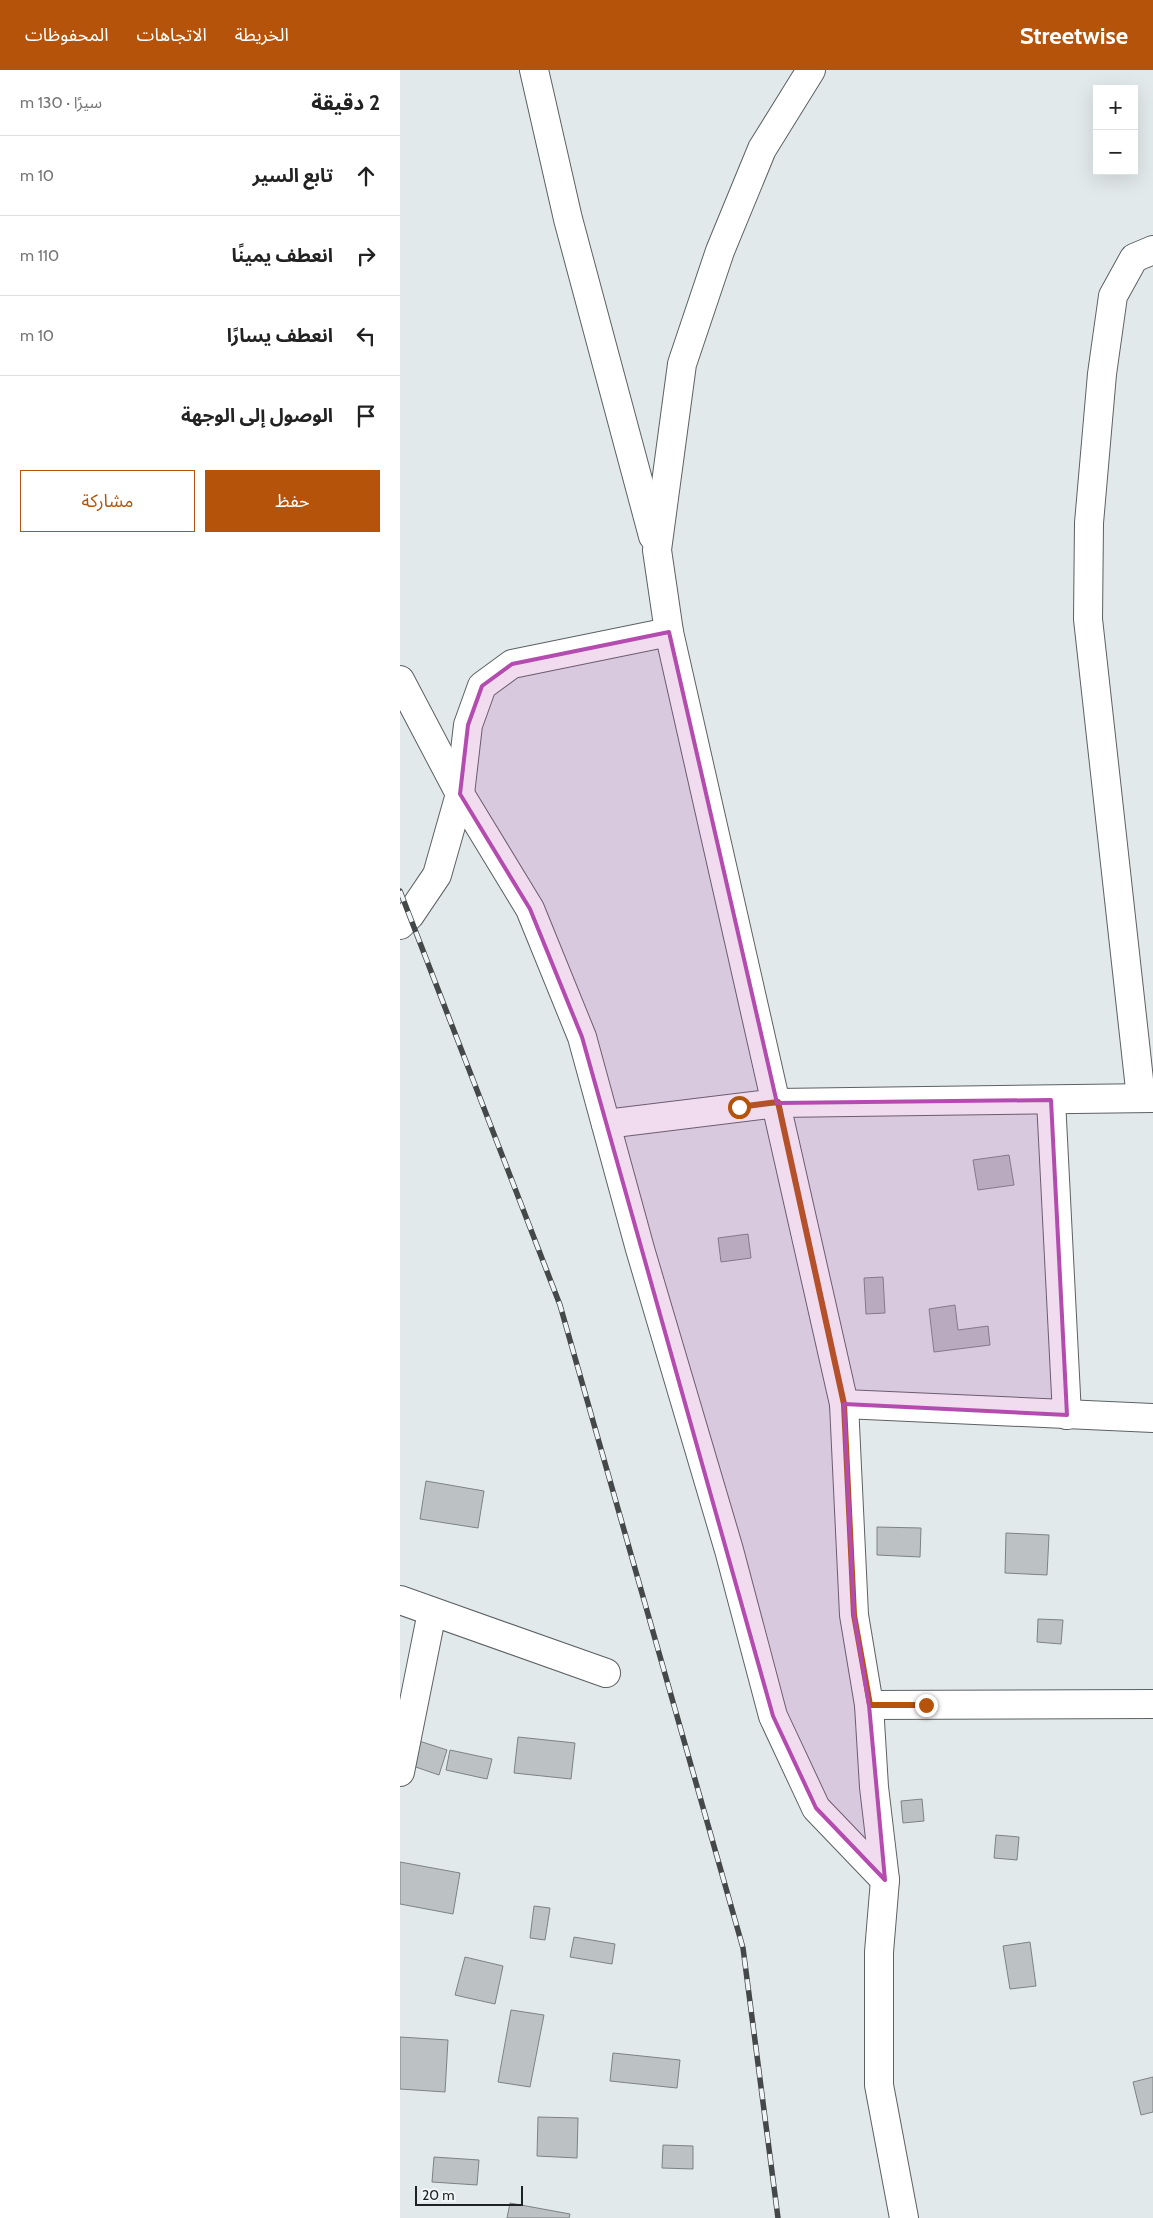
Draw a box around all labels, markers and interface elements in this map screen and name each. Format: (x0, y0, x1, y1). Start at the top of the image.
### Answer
text: Streetwise (1020, 21, 1128, 50)
text: المحفوظات (25, 24, 109, 46)
text: الاتجاهات (137, 24, 207, 46)
text: الخريطة (235, 24, 289, 46)
map controls (1093, 85, 1138, 175)
button: + (1093, 85, 1138, 130)
text: 2 دقيقة (311, 90, 380, 115)
text: سيرًا · 130 m (20, 93, 102, 112)
button: − (1093, 130, 1138, 175)
icon: ahead (352, 162, 380, 190)
text: تابع السير (252, 164, 333, 187)
text: 10 m (20, 166, 54, 185)
icon: right (352, 242, 380, 270)
text: انعطف يمينًا (232, 244, 333, 267)
text: 110 m (20, 246, 59, 265)
icon: left (352, 322, 380, 350)
text: انعطف يسارًا (227, 324, 333, 347)
text: 10 m (20, 326, 54, 345)
icon: arrive (352, 402, 380, 430)
text: الوصول إلى الوجهة (181, 404, 333, 427)
button: مشاركة (20, 470, 195, 532)
button: حفظ (205, 470, 380, 532)
route start (728, 1096, 751, 1119)
route end (915, 1694, 938, 1717)
scale bar (415, 2183, 522, 2206)
text: 20 m (422, 2186, 455, 2204)

